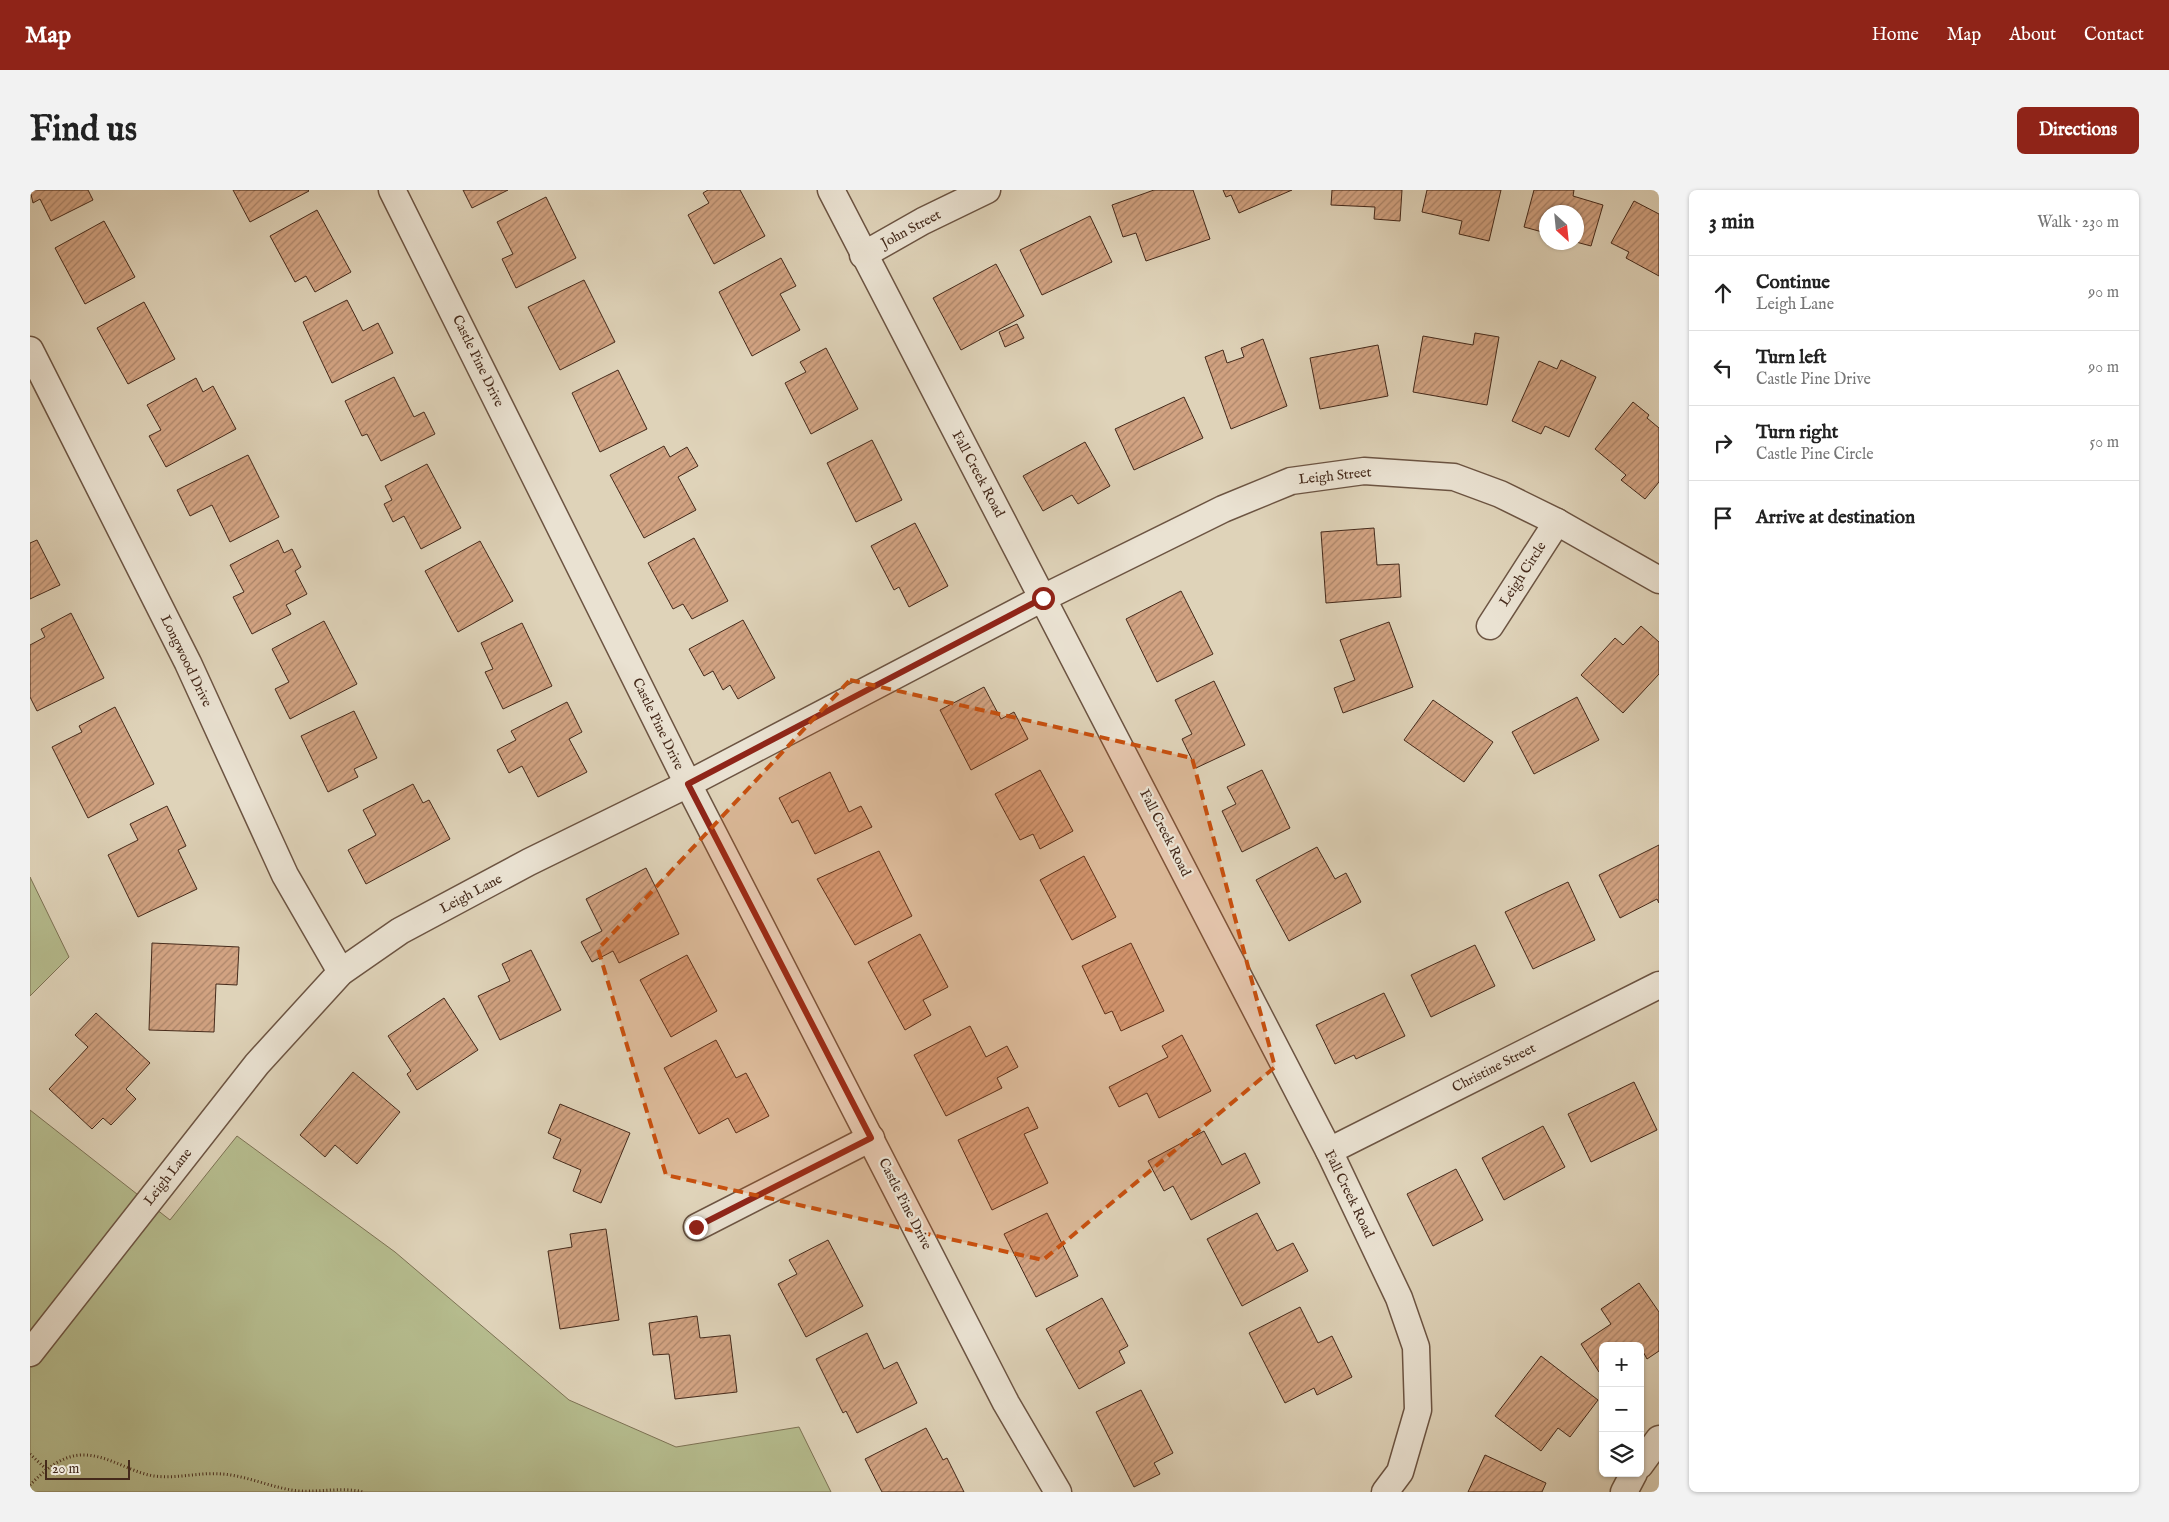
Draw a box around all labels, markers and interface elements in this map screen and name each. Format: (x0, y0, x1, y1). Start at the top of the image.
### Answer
text: Map (25, 20, 71, 51)
text: Home (1872, 24, 1919, 47)
text: Map (1947, 24, 1981, 47)
text: About (2009, 24, 2056, 47)
text: Contact (2084, 24, 2144, 47)
button: Directions (2017, 107, 2139, 154)
text: Find us (30, 108, 137, 153)
north arrow (1539, 205, 1584, 250)
street label: John Street (876, 206, 944, 253)
text: 3 min (1709, 209, 1754, 236)
text: Walk · 230 m (2037, 213, 2119, 233)
text: Continue (1756, 271, 1830, 295)
icon: ahead (1709, 279, 1737, 307)
text: 90 m (2088, 283, 2119, 303)
text: Leigh Lane (1756, 295, 1834, 315)
street label: Castle Pine Drive (448, 312, 508, 411)
text: Turn left (1756, 346, 1827, 370)
icon: left (1709, 354, 1737, 382)
text: 90 m (2088, 358, 2119, 378)
text: Castle Pine Drive (1756, 370, 1871, 390)
text: Turn right (1756, 421, 1838, 445)
street label: Fall Creek Road (948, 428, 1009, 521)
icon: right (1709, 429, 1737, 457)
text: 50 m (2090, 433, 2119, 453)
text: Castle Pine Circle (1756, 445, 1874, 465)
street label: Leigh Street (1298, 463, 1372, 489)
icon: arrive (1709, 504, 1737, 532)
text: Arrive at destination (1756, 506, 1915, 530)
street label: Leigh Circle (1495, 538, 1551, 610)
route start (1032, 587, 1055, 610)
street label: Longwood Drive (156, 612, 216, 710)
street label: Castle Pine Drive (628, 675, 688, 774)
street label: Fall Creek Road (1135, 786, 1195, 880)
street label: Leigh Lane (437, 870, 506, 918)
street label: Christine Street (1449, 1039, 1539, 1097)
street label: Leigh Lane (140, 1144, 196, 1209)
street label: Fall Creek Road (1320, 1147, 1378, 1241)
street label: Castle Pine Drive (874, 1155, 936, 1253)
route end (685, 1216, 708, 1239)
map controls (1599, 1342, 1644, 1477)
button: + (1599, 1342, 1644, 1387)
button: − (1599, 1387, 1644, 1432)
button: layers (1599, 1432, 1644, 1477)
scale bar (45, 1457, 130, 1480)
text: 20 m (52, 1460, 79, 1478)

